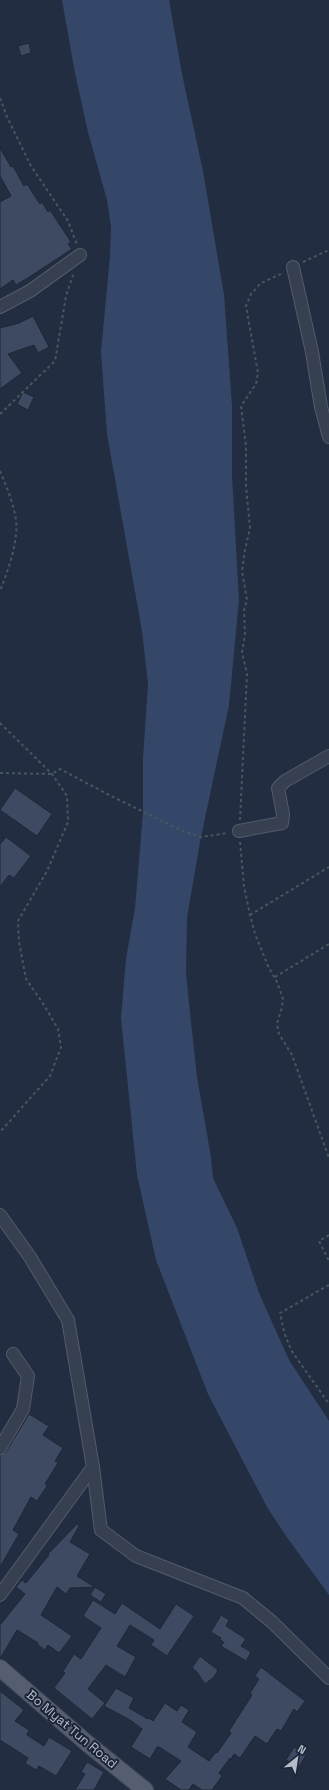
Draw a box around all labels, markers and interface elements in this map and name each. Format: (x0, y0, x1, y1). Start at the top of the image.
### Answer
street label: Bo Myat Tun Road (23, 1686, 121, 1772)
north arrow (277, 1738, 317, 1778)
text: N (295, 1741, 309, 1757)

